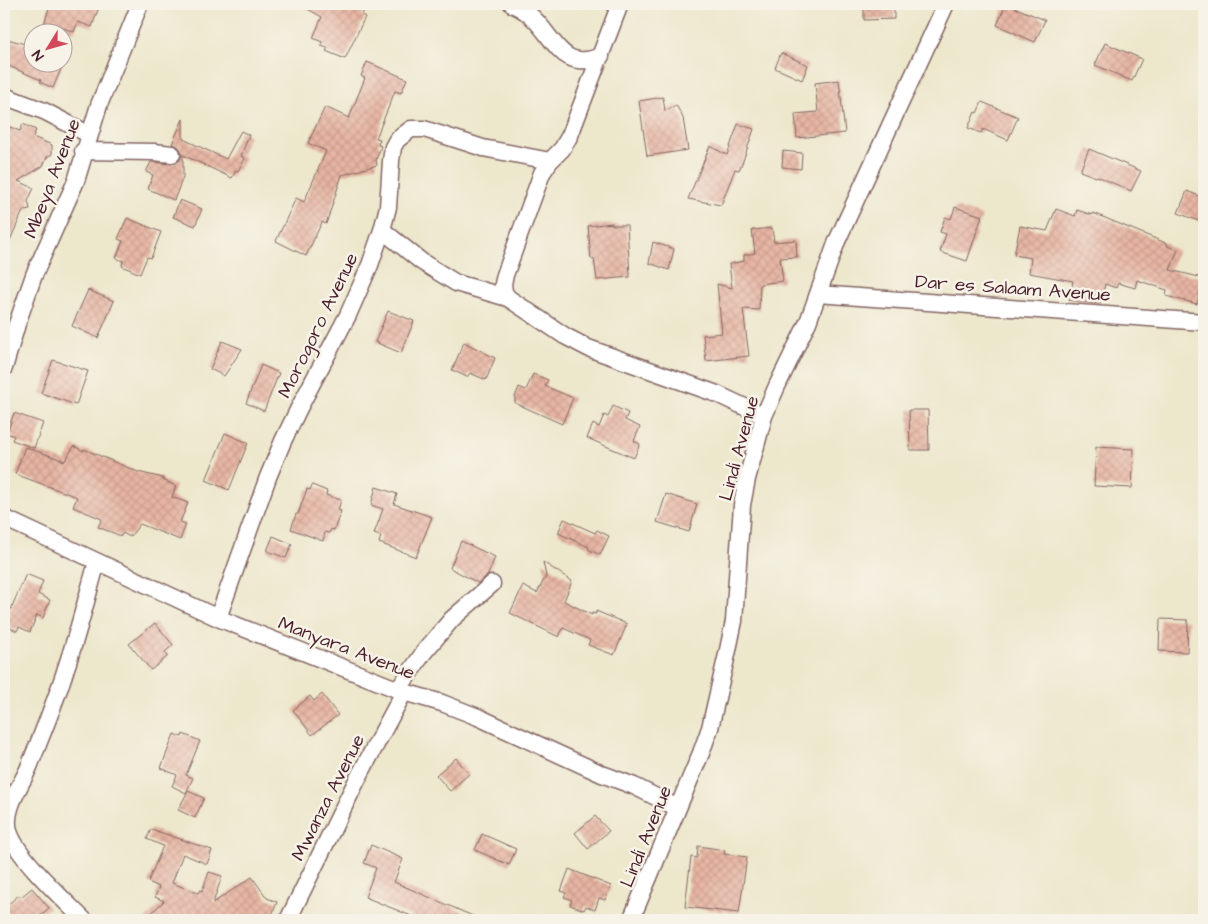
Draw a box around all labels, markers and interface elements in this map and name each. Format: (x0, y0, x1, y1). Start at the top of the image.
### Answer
north arrow (22, 22, 72, 72)
text: N (28, 46, 49, 65)
street label: Mbeya Avenue (17, 115, 89, 243)
street label: Morogoro Avenue (271, 248, 366, 403)
street label: Dar es Salaam Avenue (914, 268, 1112, 309)
street label: Lindi Avenue (712, 393, 766, 504)
street label: Manyara Avenue (274, 610, 419, 688)
street label: Mwanza Avenue (285, 730, 372, 866)
street label: Lindi Avenue (614, 782, 679, 891)

